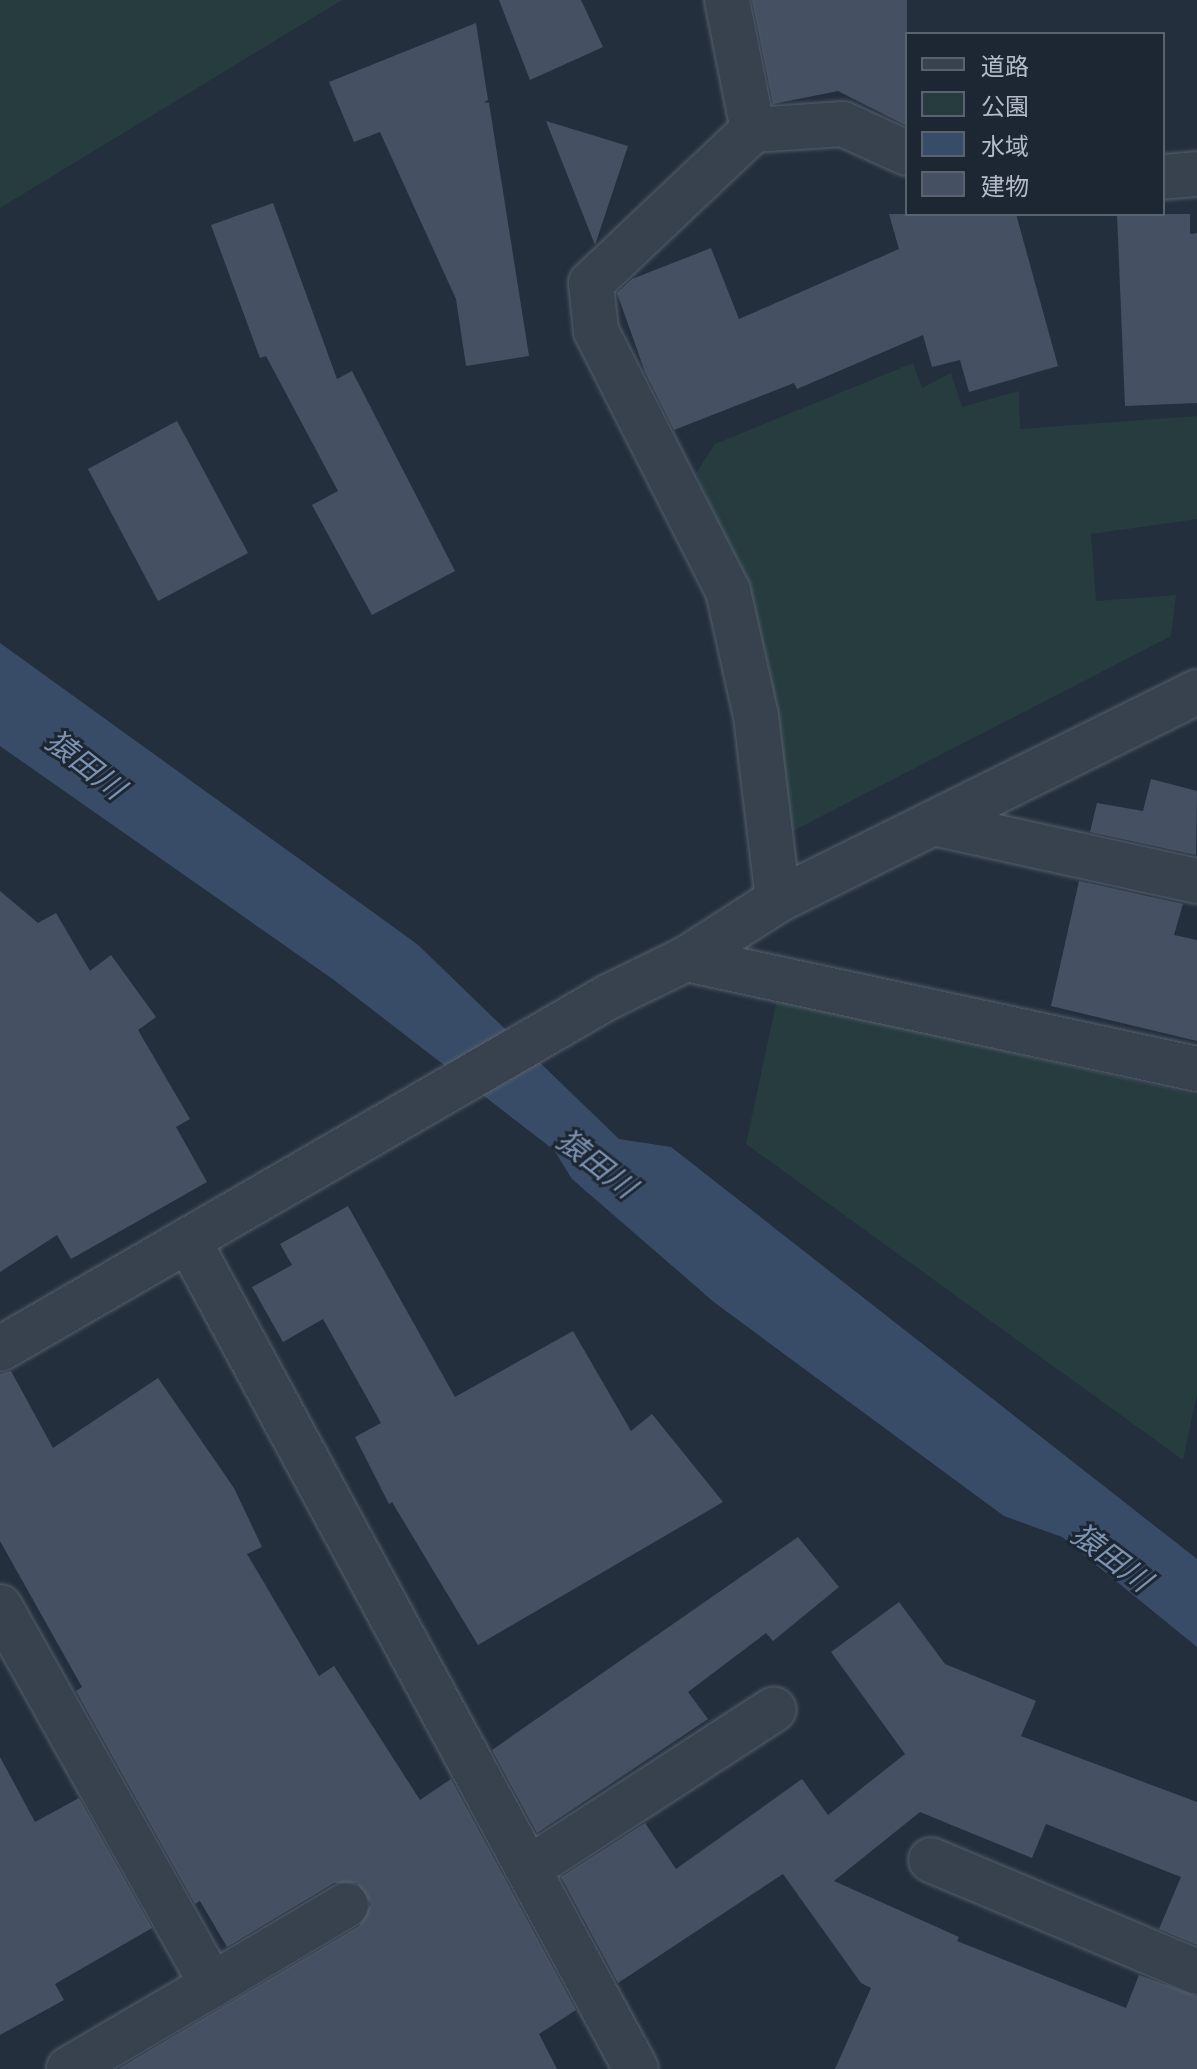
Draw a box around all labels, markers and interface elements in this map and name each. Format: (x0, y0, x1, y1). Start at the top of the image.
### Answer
legend (905, 32, 1165, 216)
text: 道路 (981, 52, 1029, 81)
text: 公園 (981, 92, 1029, 121)
text: 水域 (981, 132, 1029, 161)
text: 建物 (981, 172, 1029, 201)
water label: 猿田川 (38, 723, 132, 807)
water label: 猿田川 (549, 1122, 643, 1206)
water label: 猿田川 (1064, 1517, 1158, 1599)

